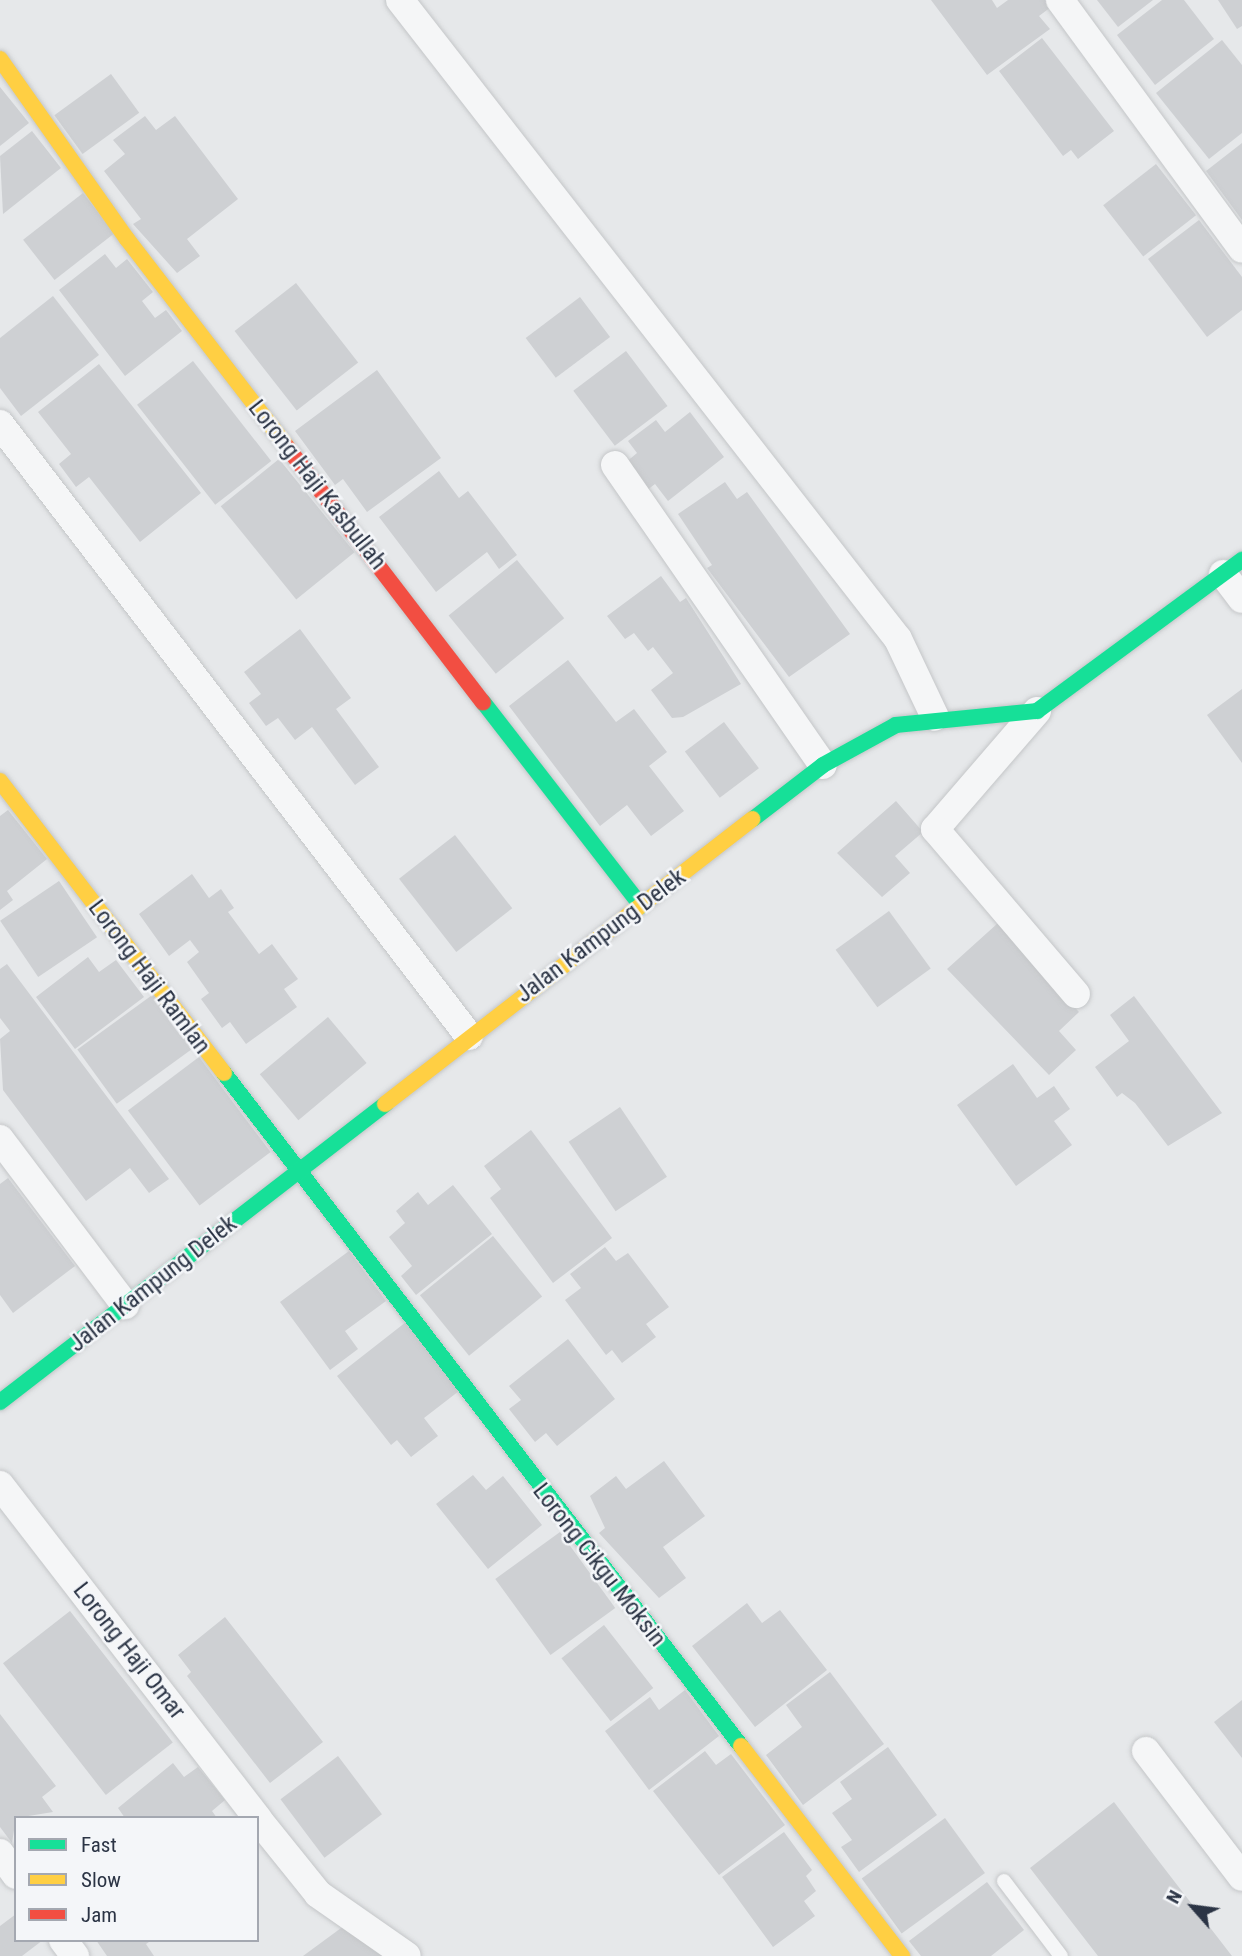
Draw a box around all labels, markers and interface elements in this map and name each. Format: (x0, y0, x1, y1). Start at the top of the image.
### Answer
street label: Lorong Haji Kasbullah (242, 394, 392, 576)
street label: Jalan Kampung Delek (511, 863, 691, 1009)
street label: Lorong Haji Ramlan (82, 894, 216, 1060)
street label: Jalan Kampung Delek (63, 1210, 243, 1358)
street label: Lorong Cikgu Moksin (526, 1478, 672, 1652)
street label: Lorong Haji Omar (67, 1577, 191, 1725)
legend (14, 1816, 259, 1942)
text: Fast (81, 1833, 117, 1857)
text: Slow (81, 1868, 121, 1892)
north arrow (1158, 1872, 1228, 1942)
text: N (1161, 1886, 1187, 1907)
text: Jam (81, 1903, 117, 1927)

